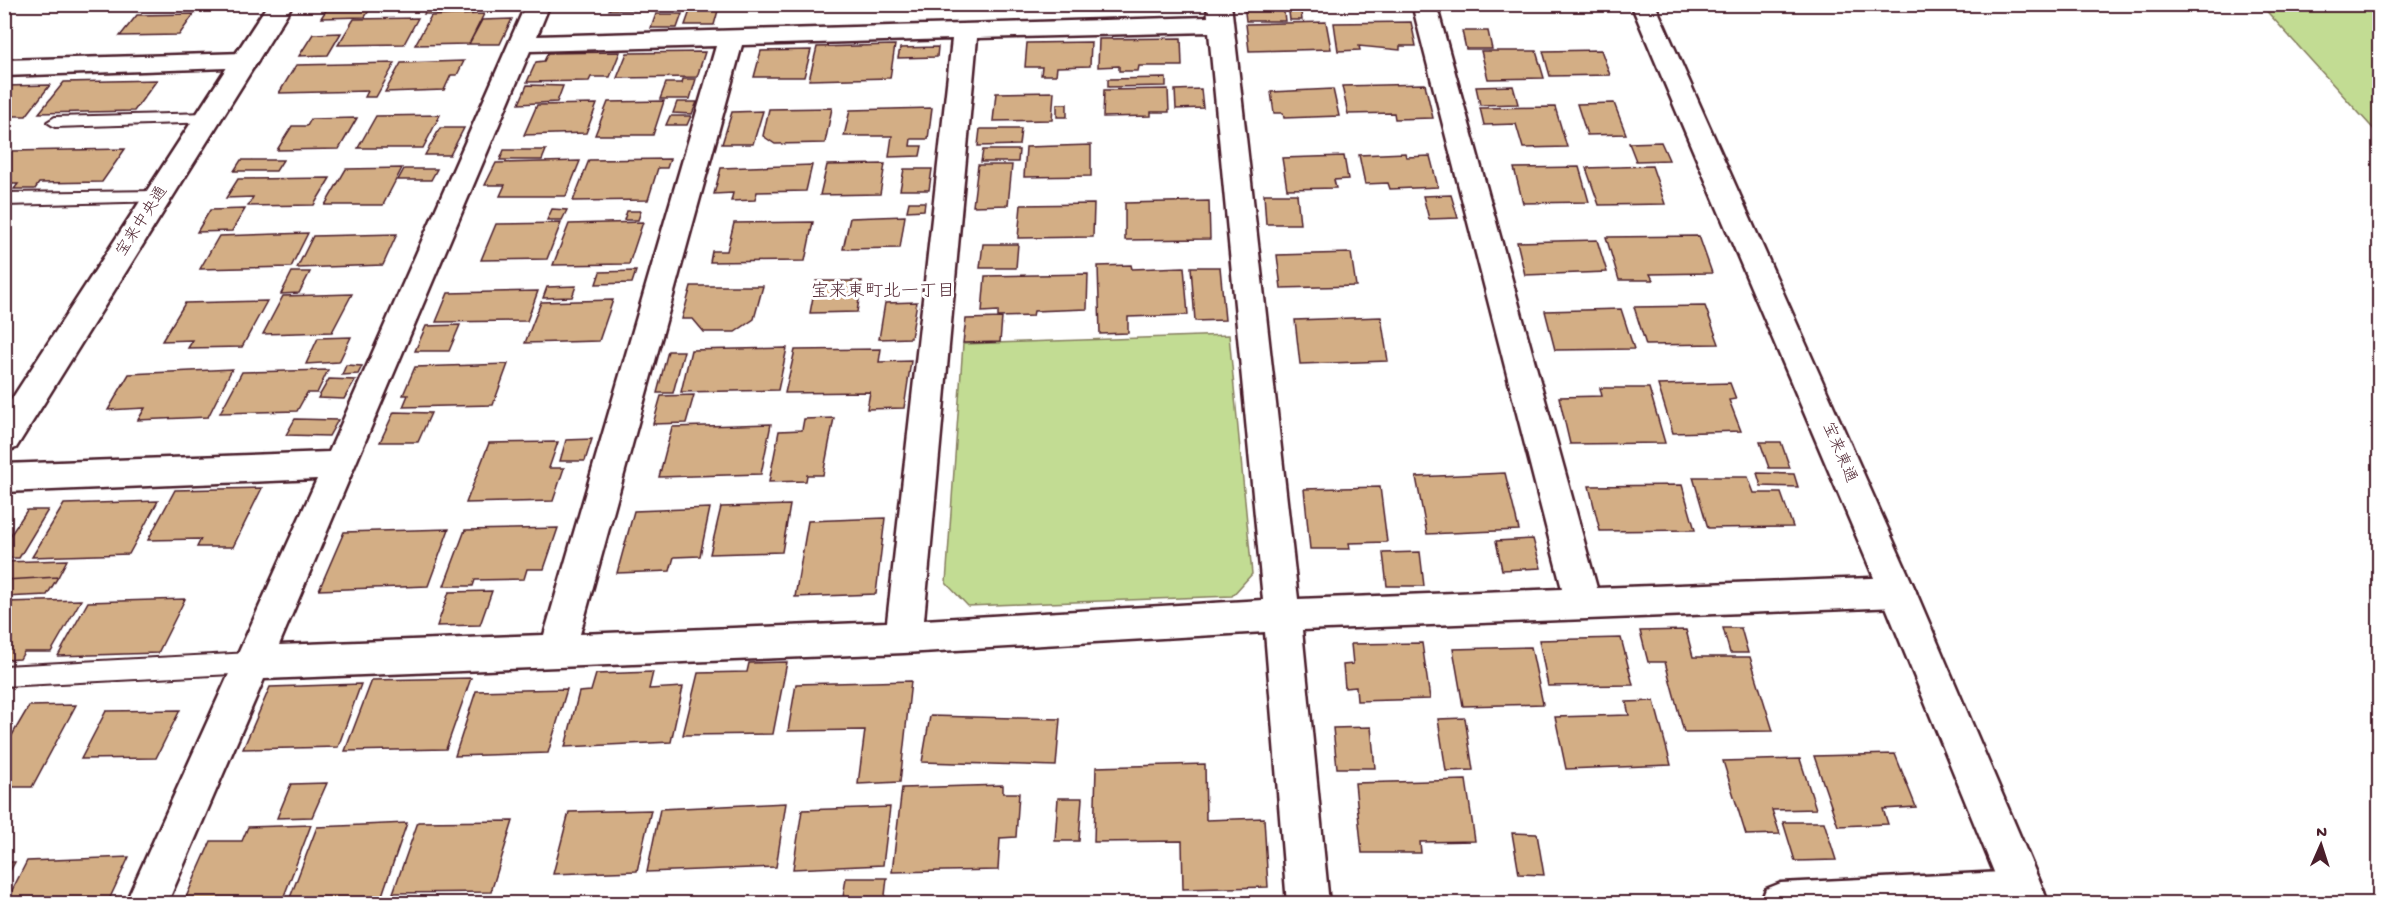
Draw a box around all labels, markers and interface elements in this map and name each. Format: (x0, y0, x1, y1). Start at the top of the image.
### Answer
street label: 宝来中央通 (112, 182, 173, 261)
district label: 宝来東町北一丁目 (811, 281, 955, 303)
street label: 宝来東通 (1817, 419, 1861, 486)
north arrow (2291, 815, 2351, 875)
text: N (2316, 824, 2328, 843)

